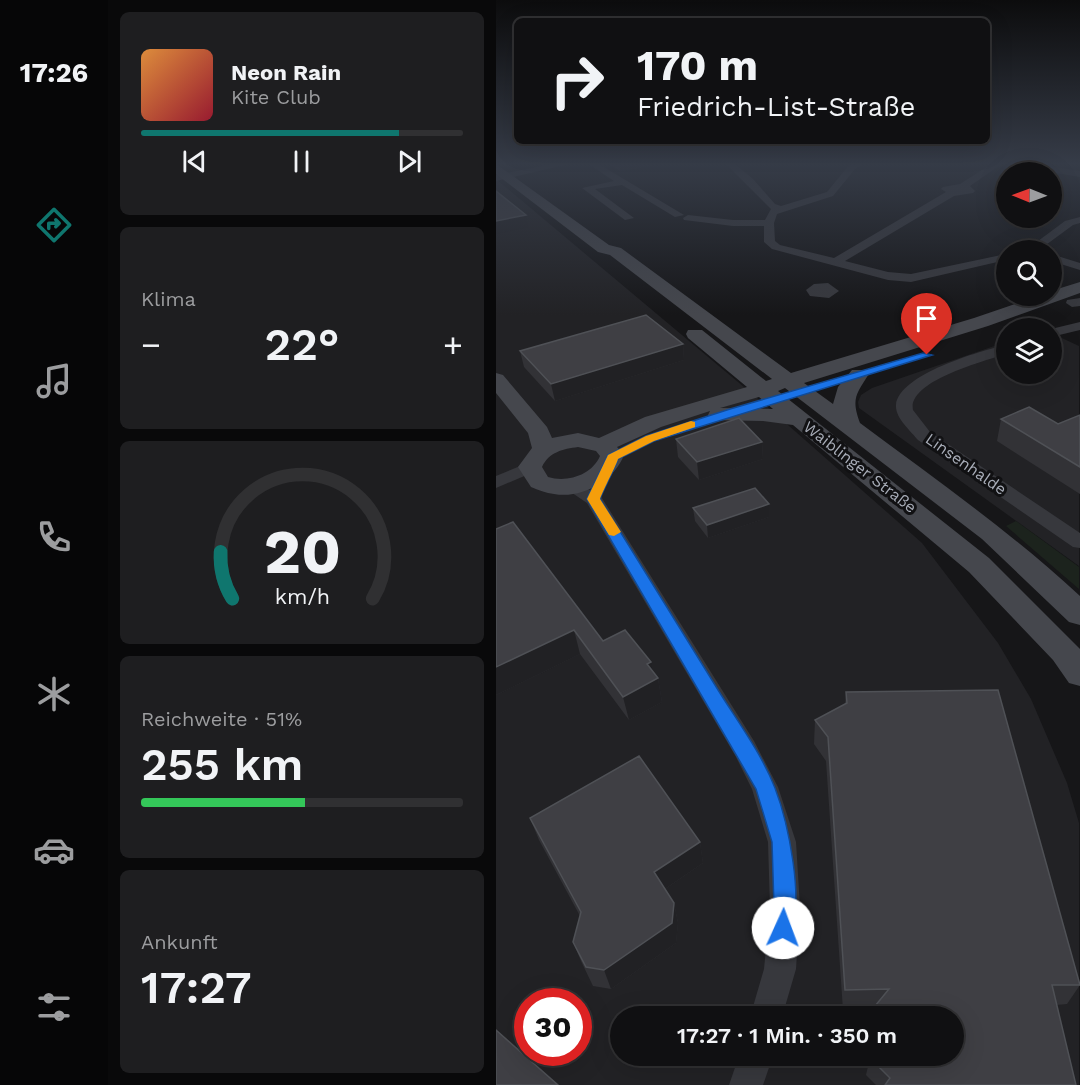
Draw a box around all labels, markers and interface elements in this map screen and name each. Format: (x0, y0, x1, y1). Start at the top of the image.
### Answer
text: 170 m (637, 41, 758, 90)
icon: right (538, 42, 616, 120)
text: 17:26 (20, 57, 88, 89)
text: Neon Rain (231, 60, 341, 85)
text: Kite Club (231, 85, 321, 109)
text: Friedrich-List-Straße (637, 91, 915, 123)
icon: previous (178, 145, 211, 178)
icon: pause (285, 145, 318, 178)
icon: next (393, 145, 426, 178)
north arrow (996, 162, 1062, 228)
map controls (996, 162, 1062, 384)
icon: directions (33, 204, 75, 246)
button: search (996, 240, 1062, 306)
text: Klima (141, 287, 196, 311)
pin (901, 293, 952, 355)
icon: arrive (910, 302, 943, 335)
text: 22° (265, 318, 339, 371)
button: layers (996, 318, 1062, 384)
text: − (141, 325, 161, 364)
text: + (443, 325, 463, 364)
icon: music (33, 360, 75, 402)
street label: Waiblinger Straße (800, 417, 920, 517)
street label: Linsenhalde (922, 429, 1010, 499)
icon: phone (33, 516, 75, 558)
text: 20 (263, 516, 341, 589)
text: km/h (274, 585, 330, 610)
icon: climate (33, 673, 75, 715)
text: Reichweite · 51% (141, 707, 302, 731)
text: 255 km (141, 738, 303, 791)
icon: car (33, 829, 75, 871)
position arrow (751, 896, 815, 960)
text: Ankunft (141, 930, 218, 954)
text: 17:27 (141, 961, 252, 1014)
icon: filters (33, 986, 75, 1028)
speed limit sign: 30 (514, 988, 592, 1066)
text: 17:27 · 1 Min. · 350 m (677, 1023, 897, 1048)

